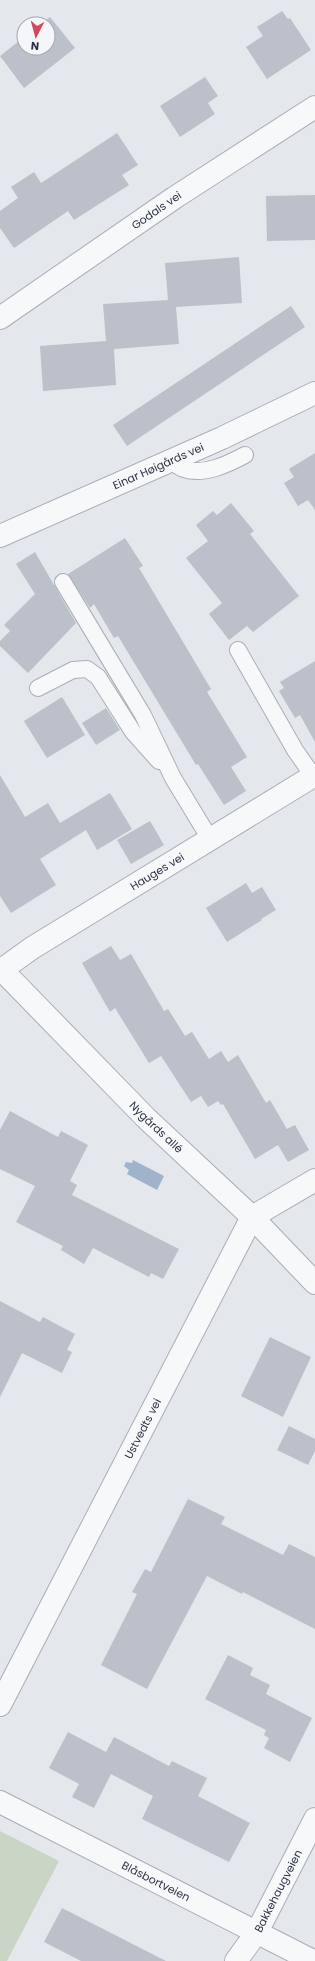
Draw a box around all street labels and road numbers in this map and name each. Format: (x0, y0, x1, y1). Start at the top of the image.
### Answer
street label: Godals vei (128, 187, 185, 233)
street label: Einar Høigårds vei (110, 439, 207, 493)
street label: Hauges vei (127, 849, 187, 894)
street label: Nygårds allé (126, 1098, 187, 1157)
street label: Ustvedts vei (120, 1395, 165, 1462)
street label: Bakkehaugveien (250, 1847, 306, 1935)
street label: Blåsbortveien (119, 1857, 193, 1905)

